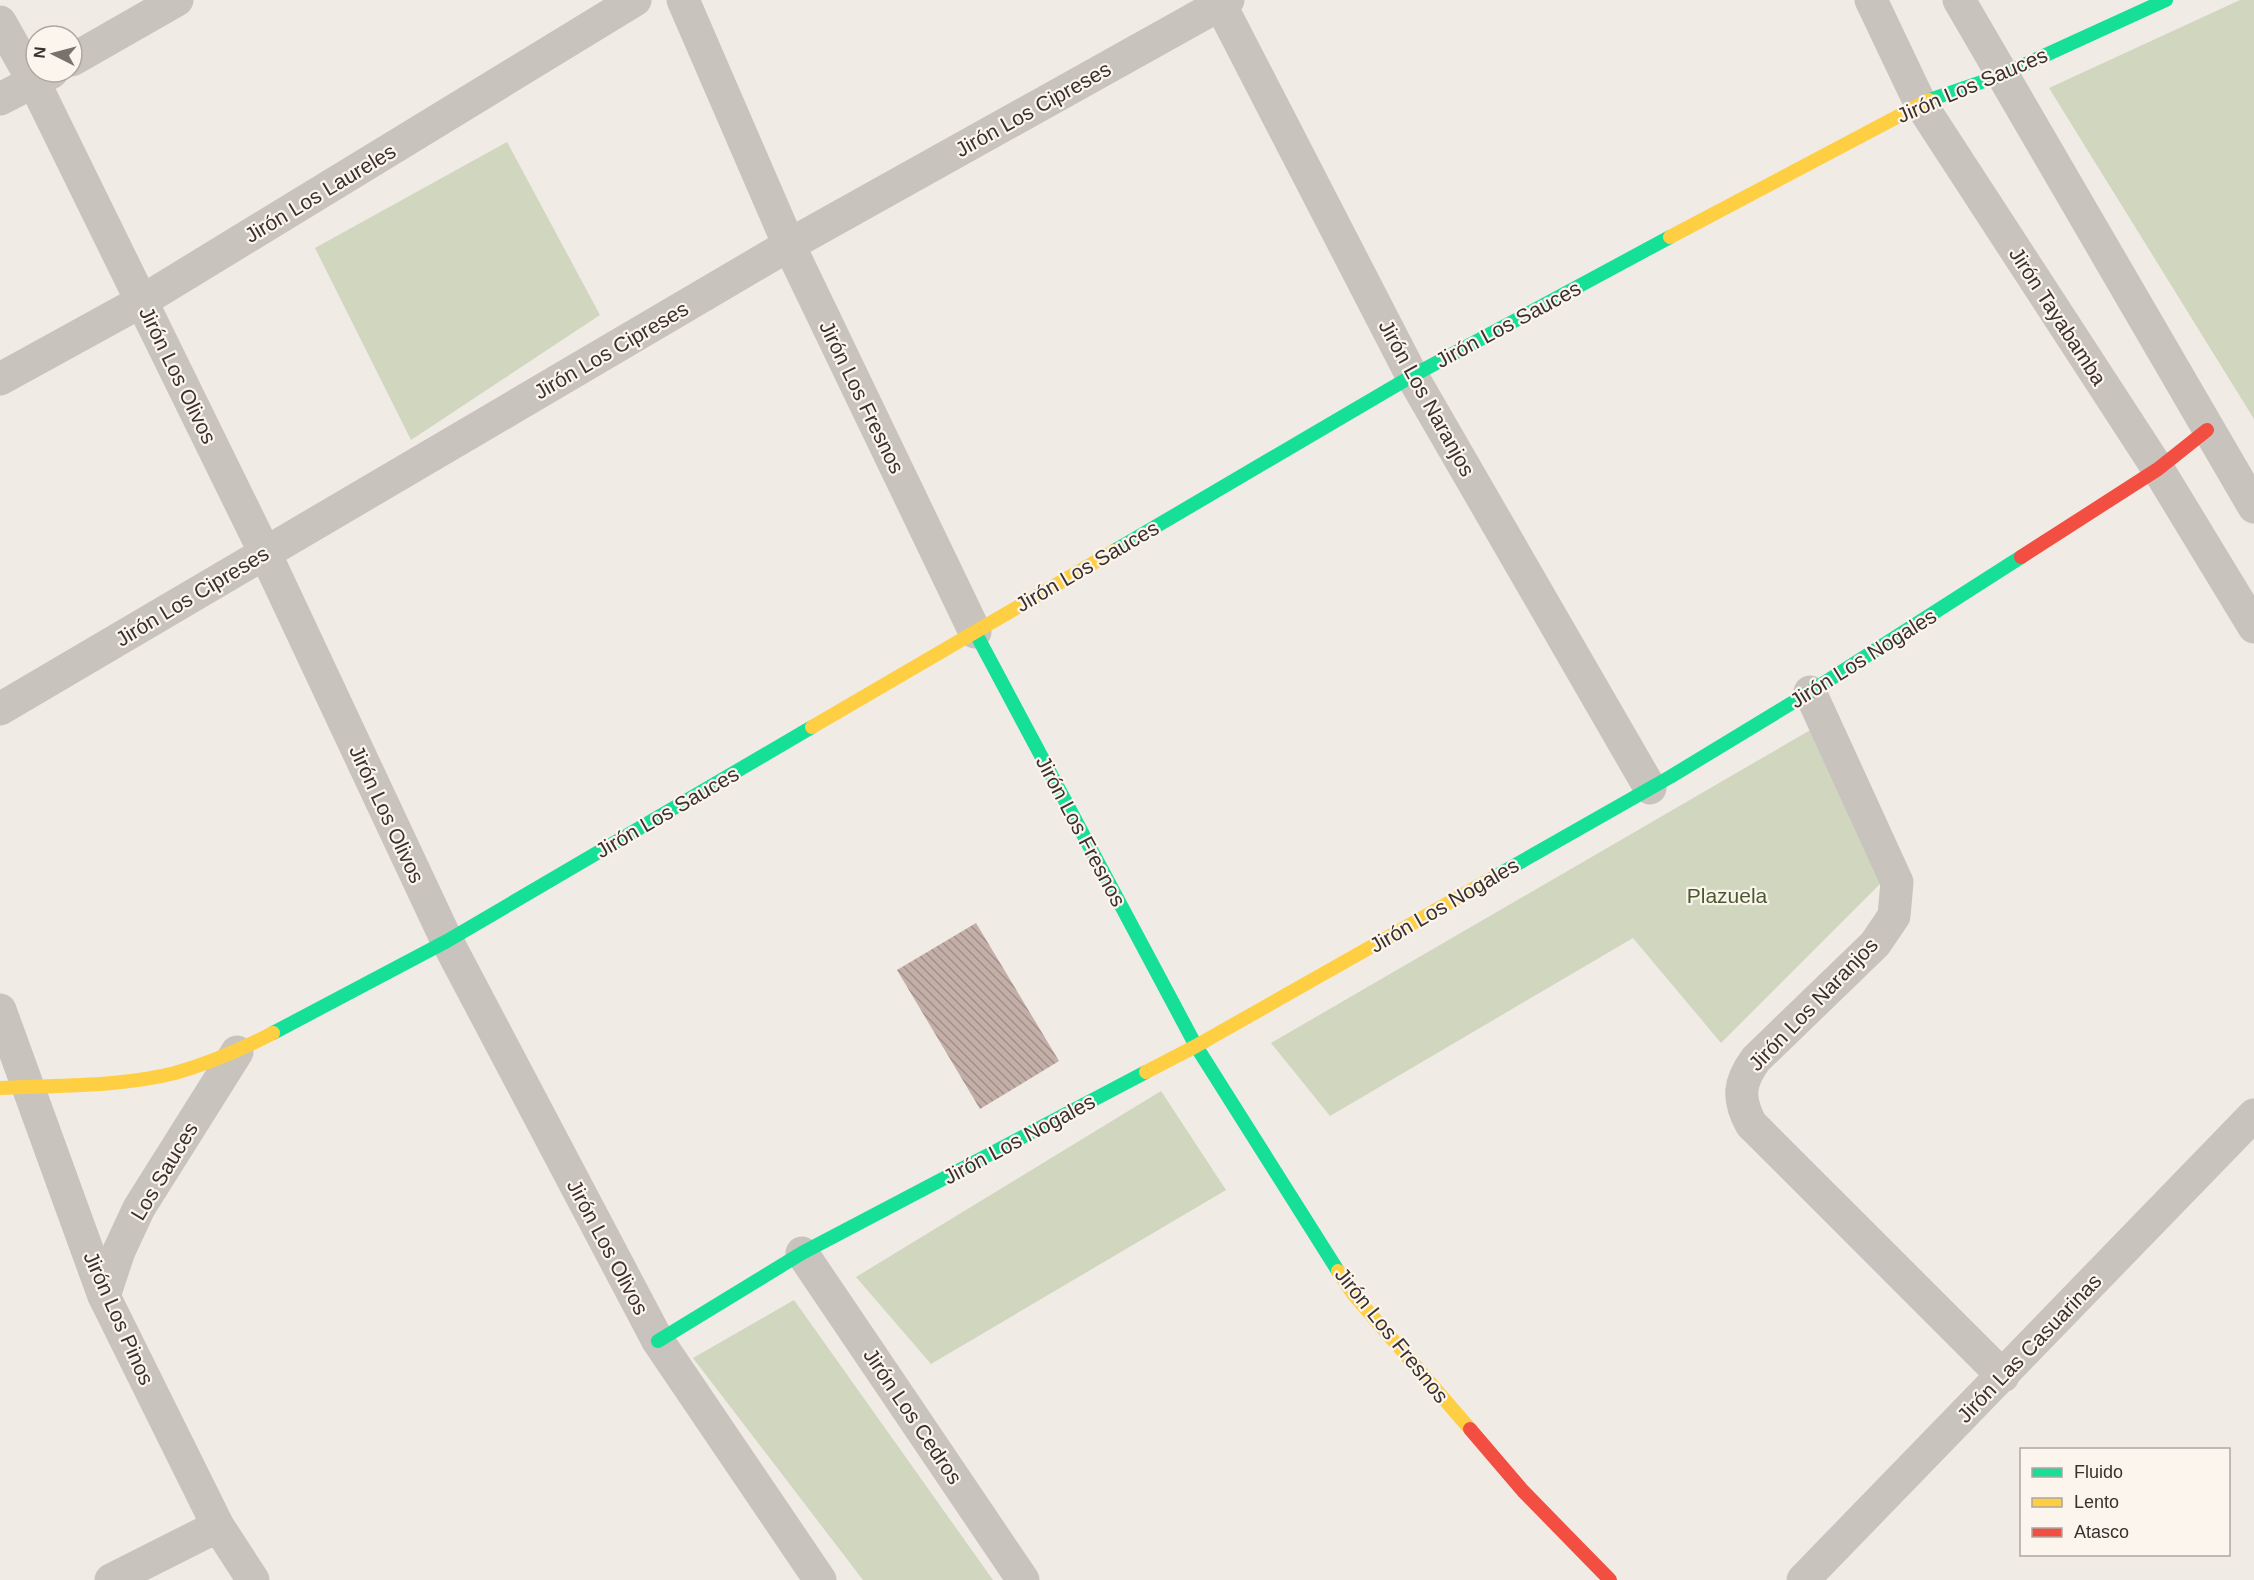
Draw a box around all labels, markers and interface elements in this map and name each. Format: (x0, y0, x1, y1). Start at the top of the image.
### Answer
north arrow (24, 24, 84, 84)
street label: Jirón Los Sauces (1893, 43, 2051, 127)
text: N (31, 46, 49, 59)
street label: Jirón Los Cipreses (951, 57, 1115, 161)
street label: Jirón Los Laureles (241, 139, 399, 247)
street label: Jirón Tayabamba (2005, 243, 2111, 389)
street label: Jirón Los Sauces (1431, 276, 1585, 372)
street label: Jirón Los Cipreses (530, 297, 692, 403)
street label: Jirón Los Olivos (135, 303, 221, 447)
street label: Jirón Los Naranjos (1374, 316, 1480, 480)
street label: Jirón Los Fresnos (815, 317, 909, 477)
street label: Jirón Los Sauces (1011, 516, 1163, 616)
street label: Jirón Los Cipreses (112, 541, 272, 651)
street label: Jirón Los Nogales (1786, 604, 1940, 712)
street label: Jirón Los Olivos (345, 741, 429, 887)
street label: Jirón Los Fresnos (1032, 752, 1130, 910)
street label: Jirón Los Sauces (591, 762, 743, 862)
street label: Jirón Los Nogales (1365, 853, 1523, 957)
park label: Plazuela (1687, 884, 1768, 907)
street label: Jirón Los Naranjos (1744, 933, 1882, 1075)
street label: Jirón Los Nogales (939, 1089, 1099, 1189)
street label: Los Sauces (126, 1118, 202, 1224)
street label: Jirón Los Olivos (563, 1176, 653, 1318)
street label: Jirón Los Pinos (79, 1248, 159, 1388)
street label: Jirón Los Fresnos (1331, 1263, 1453, 1407)
street label: Jirón Las Casuarinas (1952, 1269, 2106, 1427)
street label: Jirón Los Cedros (859, 1344, 967, 1488)
legend (2020, 1448, 2230, 1556)
text: Fluido (2074, 1462, 2123, 1482)
text: Lento (2074, 1492, 2119, 1512)
text: Atasco (2074, 1522, 2129, 1542)

